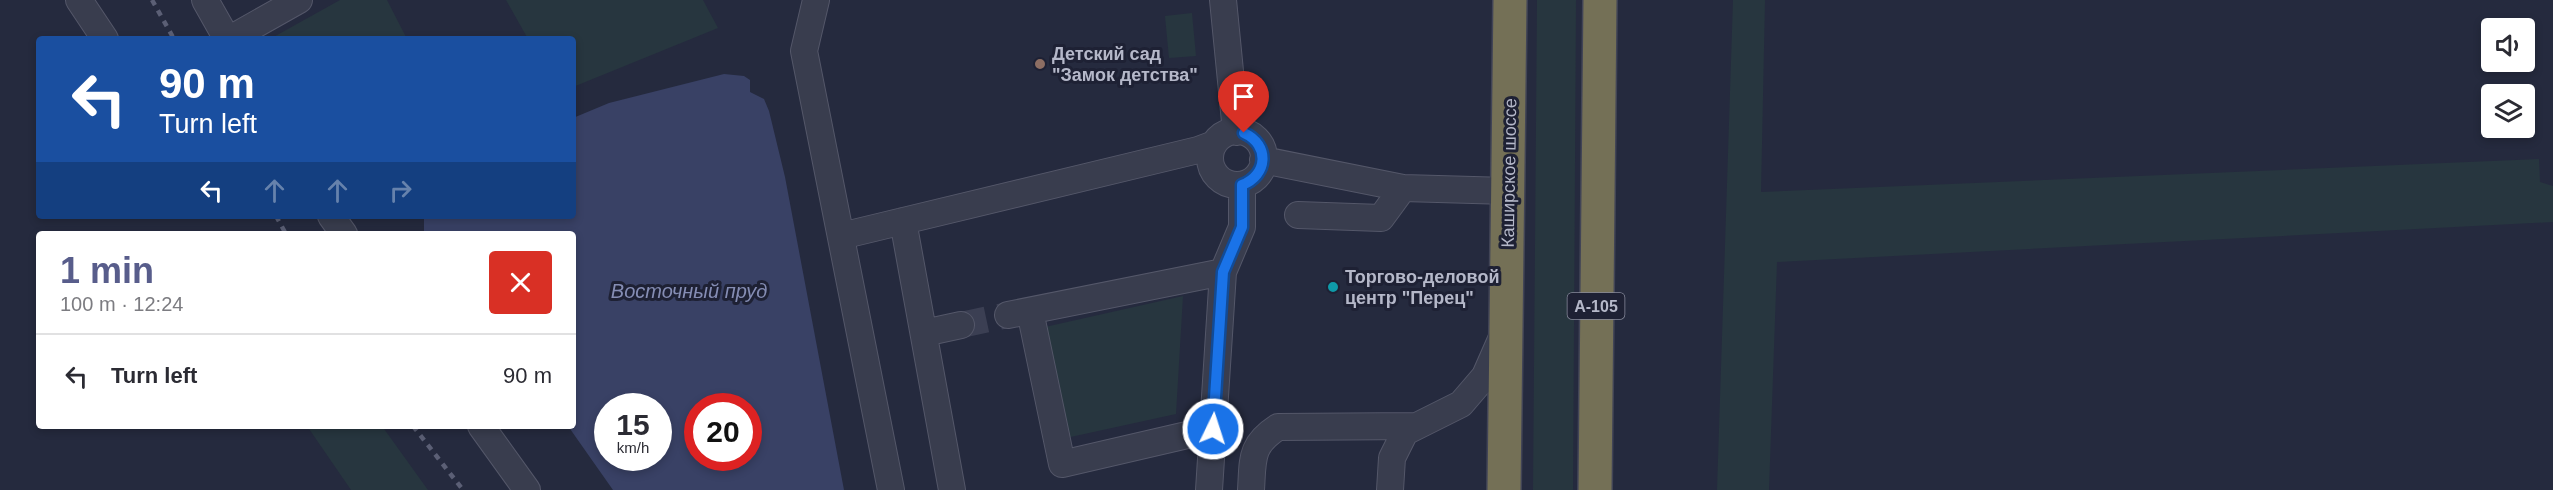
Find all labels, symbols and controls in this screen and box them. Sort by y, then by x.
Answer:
map controls [2481,18,2535,138]
button: sound [2481,18,2535,72]
place label: Детский сад "Замок детства" [1052,44,1198,85]
marker: Детский сад "Замок детства" [1033,57,1047,71]
icon: left [60,60,138,138]
text: 90 m [159,60,255,107]
pin [1218,71,1269,133]
icon: arrive [1227,80,1260,113]
button: layers [2481,84,2535,138]
street label: Каширское шоссе [1498,98,1520,248]
text: Turn left [159,109,257,139]
icon: left [195,174,228,207]
icon: ahead [258,174,291,207]
icon: ahead [321,174,354,207]
icon: right [384,174,417,207]
text: 1 min [60,250,154,291]
button: close [489,251,552,314]
place label: Торгово-деловой центр "Перец" [1345,267,1499,308]
water label: Восточный пруд [611,280,767,302]
marker: Торгово-деловой центр "Перец" [1326,280,1340,294]
text: 100 m · 12:24 [60,293,183,315]
road number: А-105 [1568,293,1624,319]
icon: left [60,360,93,393]
text: Turn left [111,363,197,388]
text: 90 m [503,363,552,388]
speed limit sign: 20 [684,393,762,471]
position arrow [1181,397,1245,461]
text: 15 [616,408,650,441]
text: km/h [617,439,649,456]

